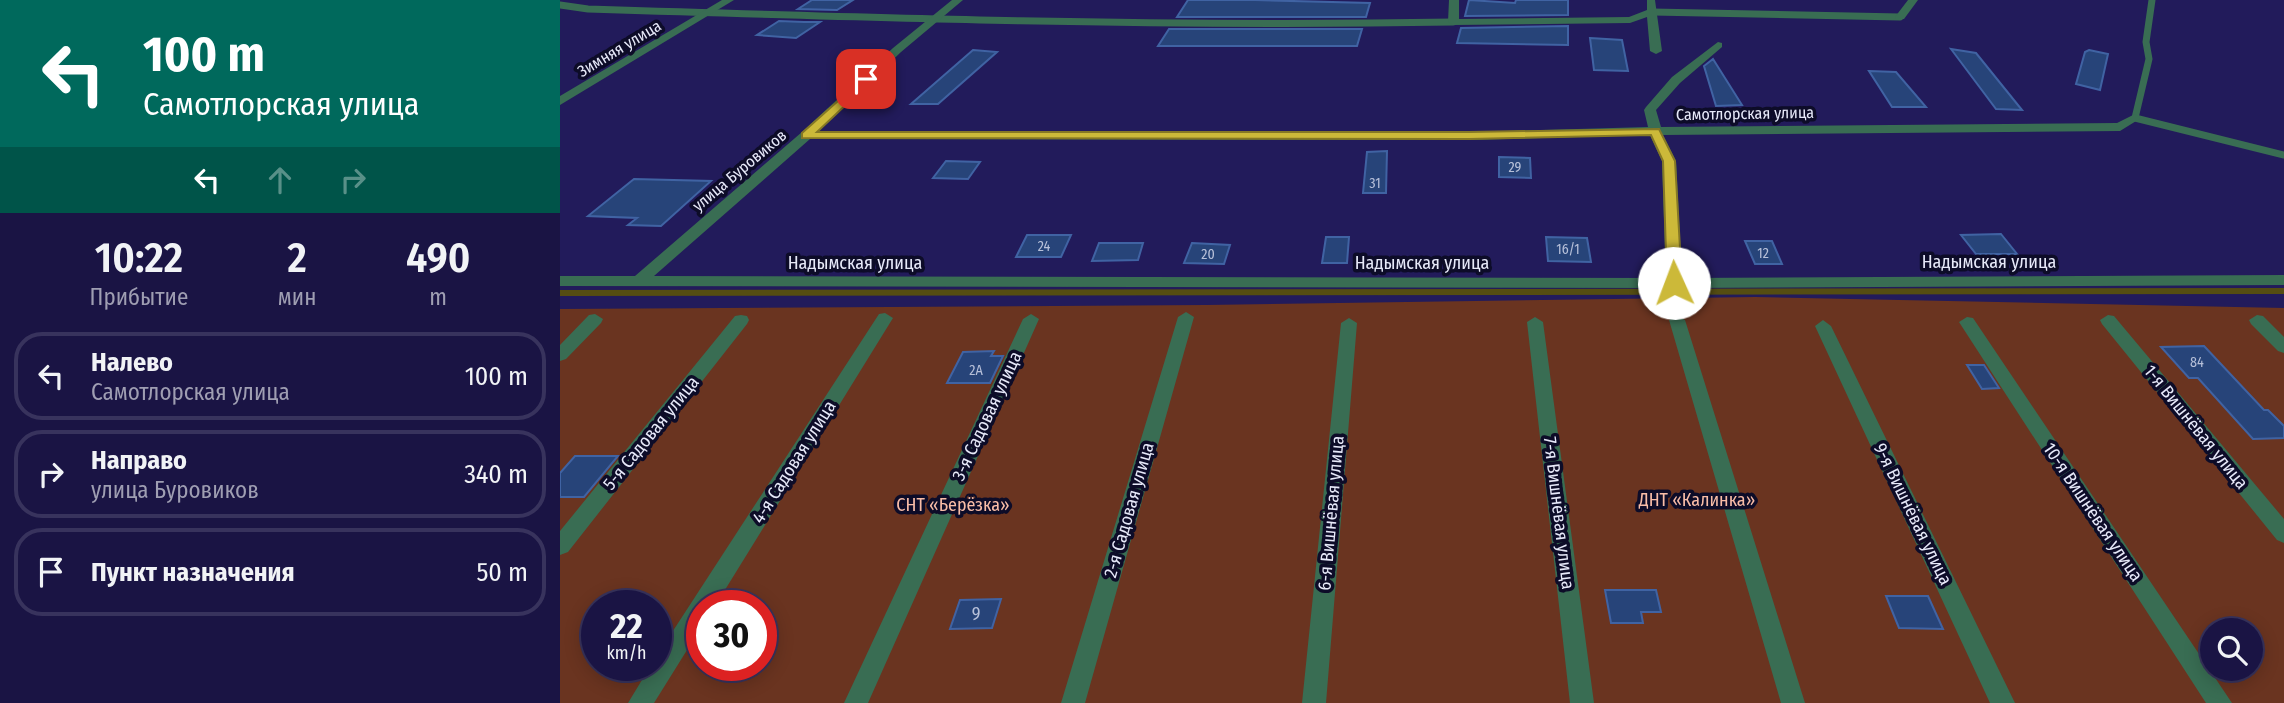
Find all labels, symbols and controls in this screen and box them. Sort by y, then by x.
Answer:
street label: Зимняя улица [574,16,665,81]
text: 100 m [143,25,265,84]
icon: left [28,28,119,119]
pin [836,49,896,109]
icon: arrive [847,60,885,98]
text: Самотлорская улица [143,85,419,123]
street label: Самотлорская улица [1676,103,1814,124]
street label: улица Буровиков [689,126,790,215]
house number: 29 [1509,159,1522,176]
icon: left [188,161,226,199]
icon: ahead [261,161,299,199]
icon: right [334,161,372,199]
house number: 31 [1369,175,1381,192]
text: 10:22 [95,233,183,283]
text: 2 [287,233,307,283]
text: 490 [406,233,470,283]
house number: 24 [1038,238,1051,255]
house number: 16/1 [1556,241,1580,258]
house number: 12 [1757,245,1769,262]
house number: 20 [1201,246,1215,263]
position arrow [1637,246,1711,320]
street label: Надымская улица [1922,251,2057,273]
street label: Надымская улица [788,252,923,274]
street label: Надымская улица [1355,252,1490,274]
text: Прибытие [90,283,188,311]
text: мин [278,283,316,311]
text: m [429,283,447,311]
text: Налево [91,347,173,378]
street label: 3-я Садовая улица [947,348,1027,484]
house number: 84 [2190,354,2204,371]
icon: left [32,357,70,395]
street label: 1-я Вишнёвая улица [2139,360,2253,494]
text: 100 m [465,361,528,392]
house number: 2А [969,362,983,379]
street label: 5-я Садовая улица [598,372,704,494]
text: Самотлорская улица [91,378,290,406]
street label: 4-я Садовая улица [747,396,841,527]
street label: 6-я Вишнёвая улица [1313,435,1349,591]
street label: 7-я Вишнёвая улица [1539,435,1579,591]
street label: 10-я Вишнёвая улица [2038,438,2148,586]
street label: 9-я Вишнёвая улица [1869,439,1957,589]
street label: 2-я Садовая улица [1099,440,1159,580]
text: Направо [91,445,187,476]
icon: right [32,455,70,493]
text: 340 m [464,459,528,490]
text: улица Буровиков [91,476,259,504]
park label: ДНТ «Калинка» [1638,489,1755,511]
park label: СНТ «Берёзка» [896,494,1010,516]
icon: arrive [32,553,70,591]
text: Пункт назначения [91,557,295,588]
text: 50 m [476,557,528,588]
speed limit sign: 30 [686,590,777,681]
house number: 9 [972,603,980,625]
text: 22 [610,605,643,647]
map controls [2200,618,2263,681]
button: search [2200,618,2263,681]
text: km/h [606,642,647,664]

